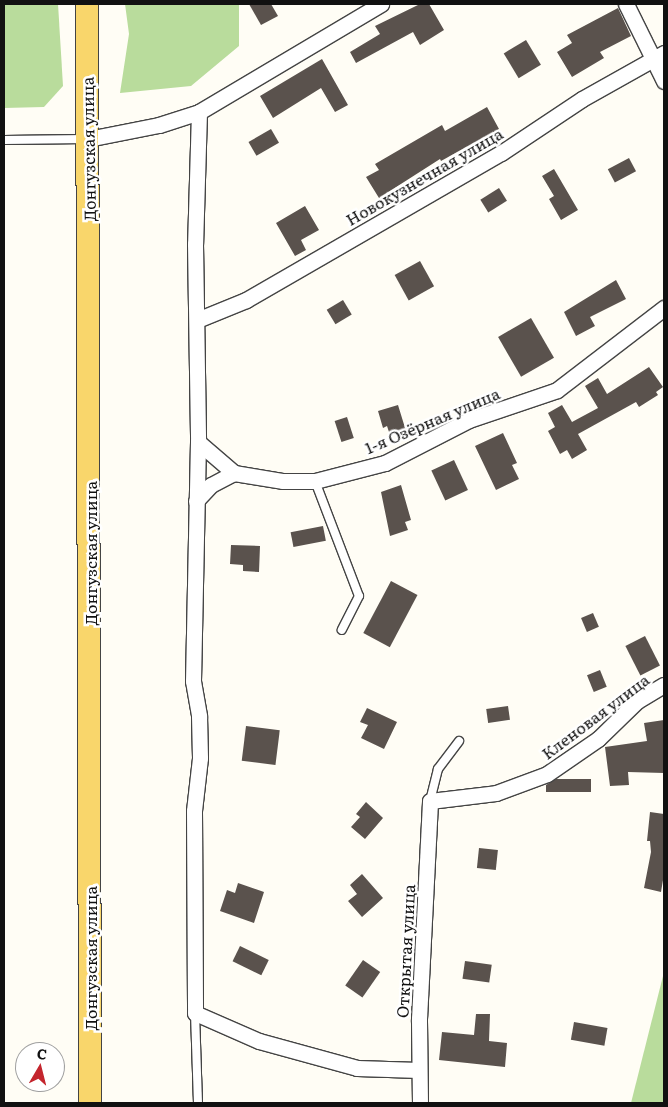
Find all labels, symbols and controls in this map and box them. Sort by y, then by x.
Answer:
street label: Донгузская улица [77,77,99,221]
street label: Новокузнечная улица [342,123,506,229]
street label: 1-я Озёрная улица [362,383,502,457]
street label: Донгузская улица [80,481,100,625]
street label: Кленовая улица [537,669,653,763]
street label: Открытая улица [392,884,418,1018]
street label: Донгузская улица [80,886,100,1030]
north arrow [15,1042,65,1092]
text: С [36,1043,48,1064]

